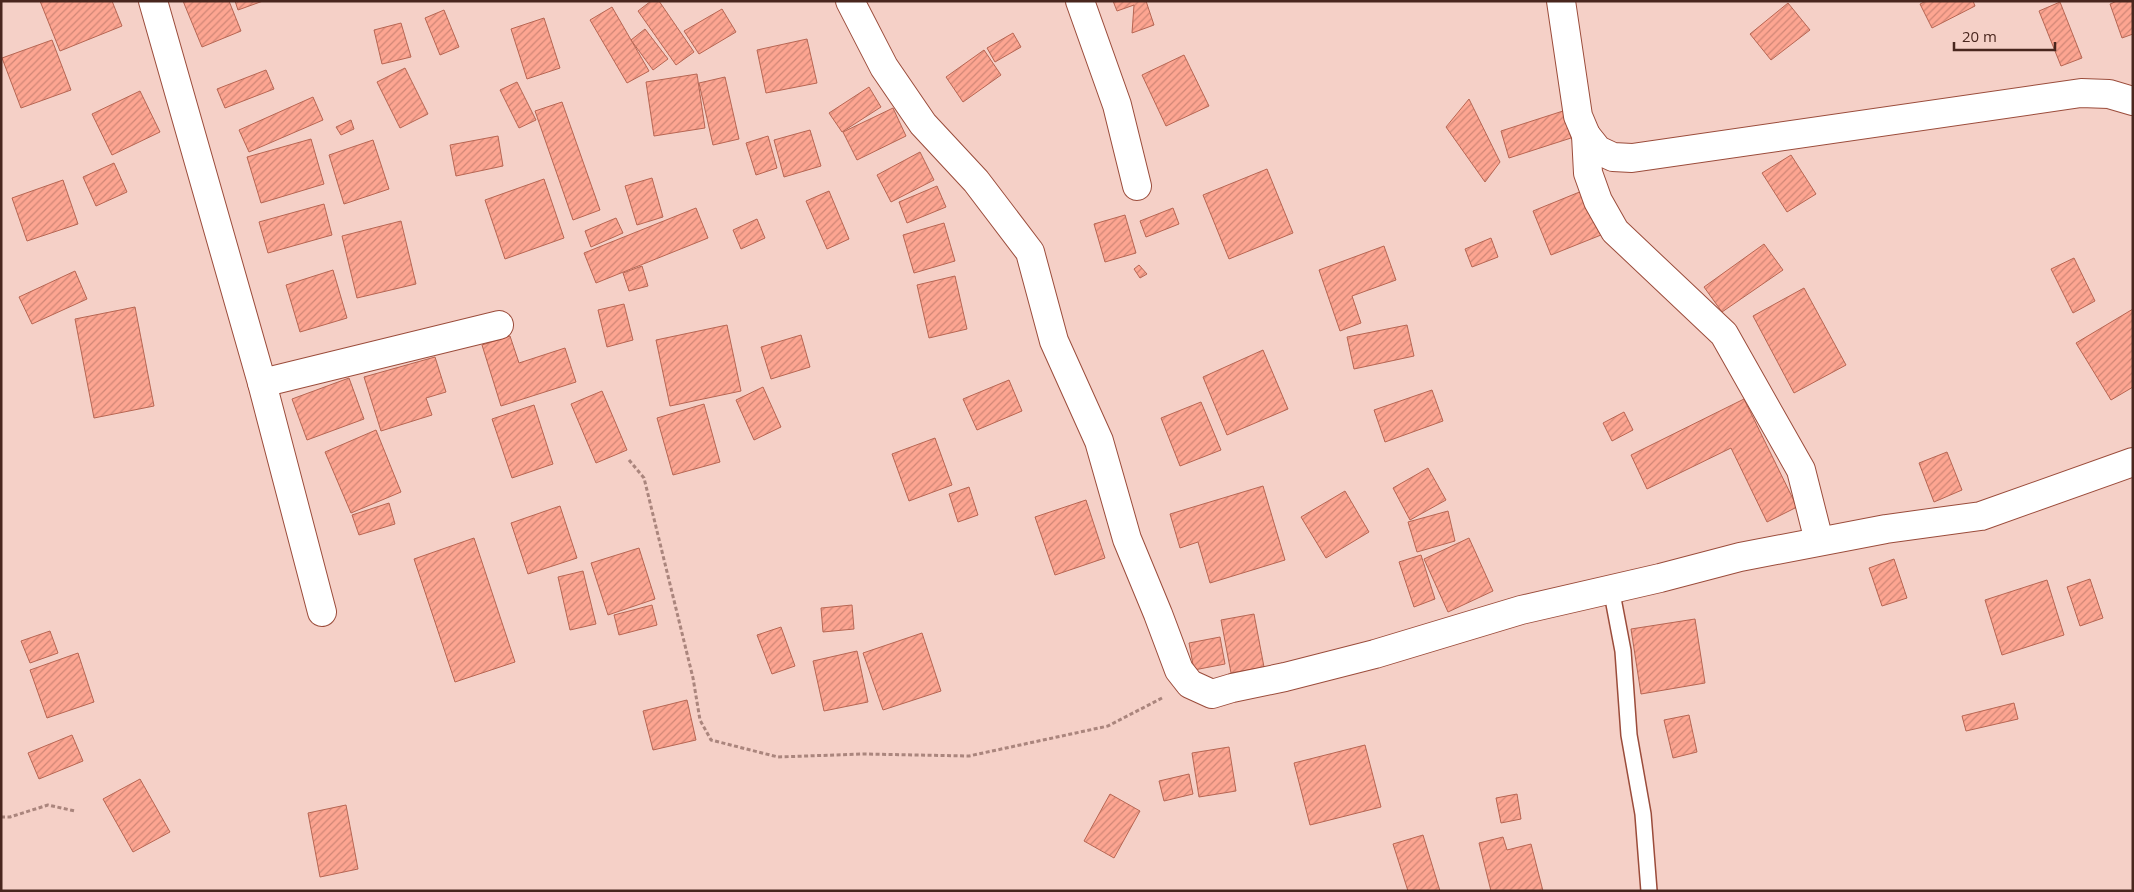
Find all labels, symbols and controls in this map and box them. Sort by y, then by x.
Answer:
scale bar [1954,20,2055,52]
text: 20 m [1962,26,1997,46]

